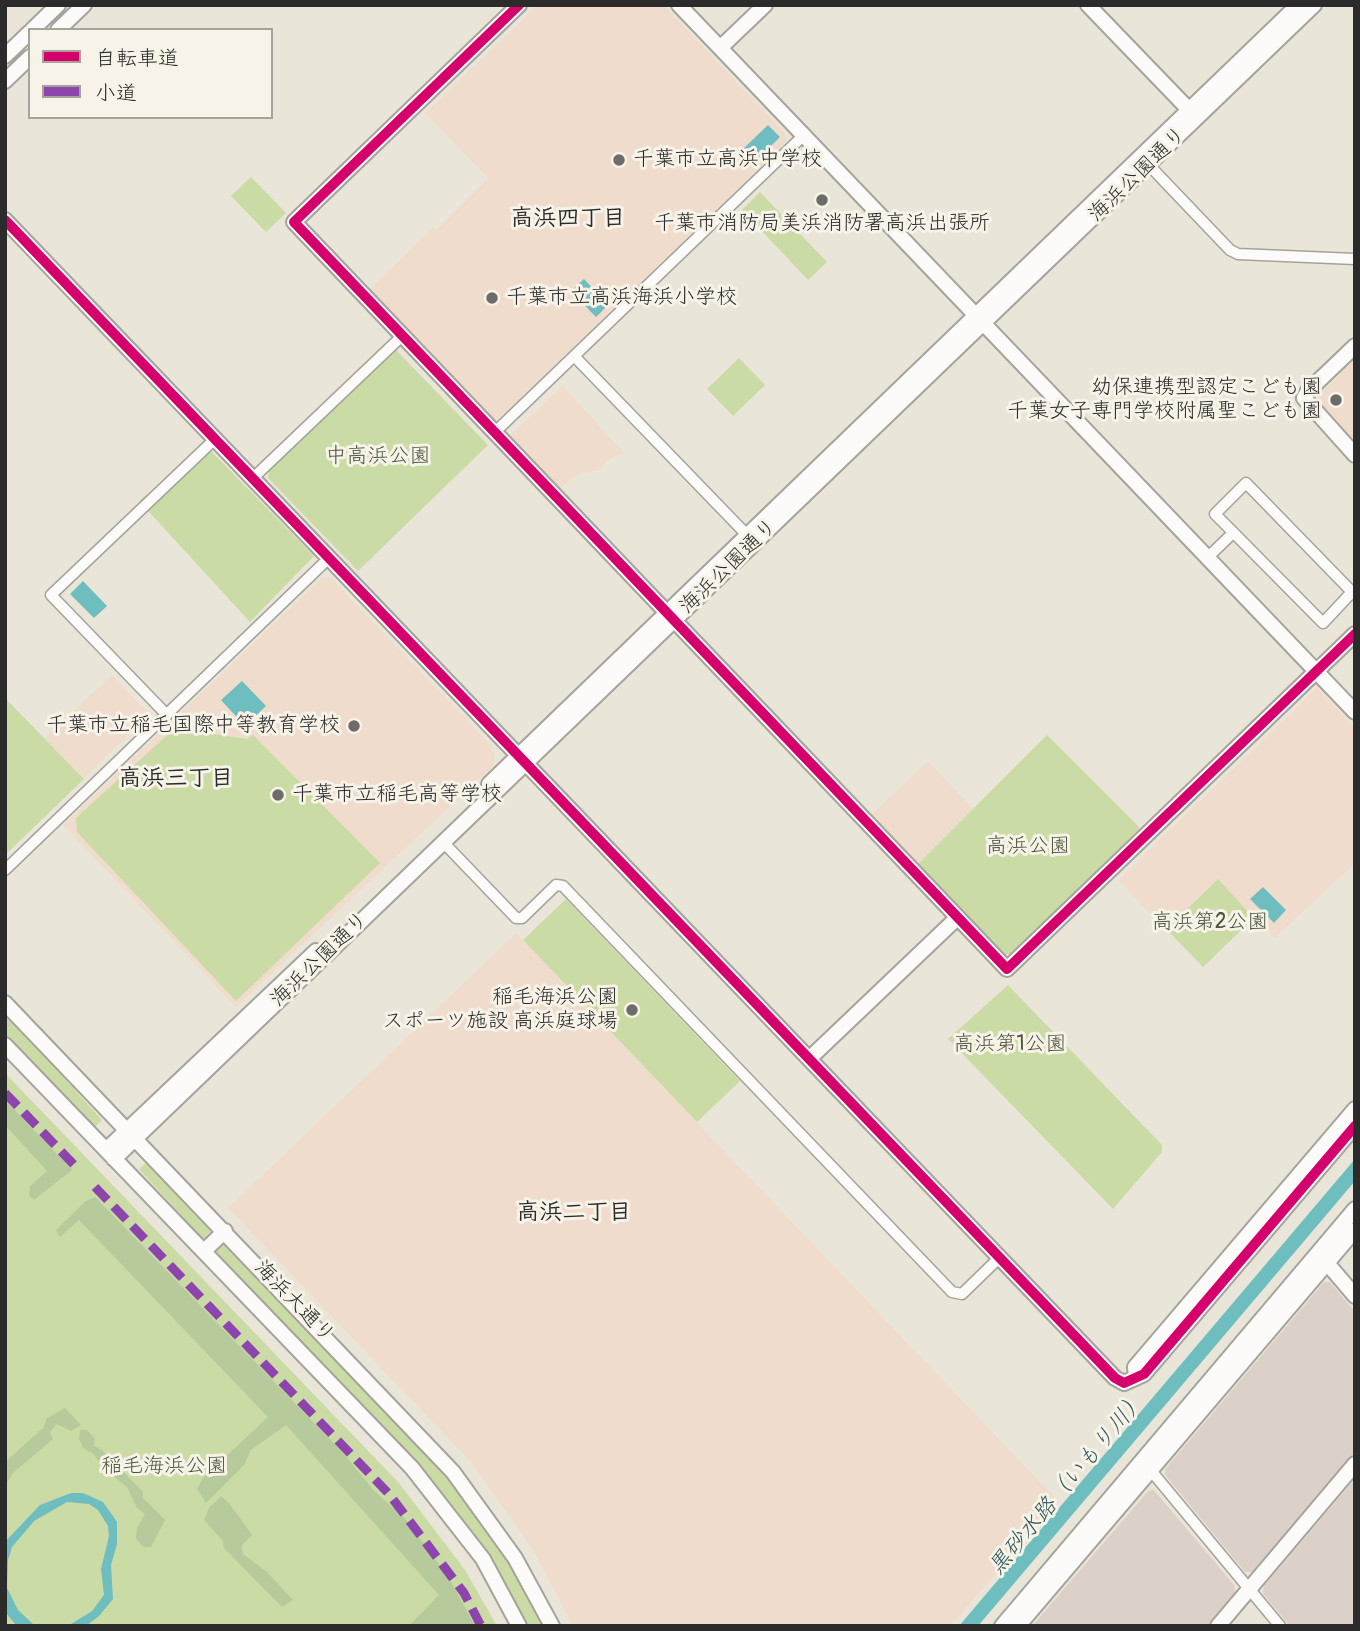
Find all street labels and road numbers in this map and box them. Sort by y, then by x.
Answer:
street label: 海浜公園通り [1084,122,1192,228]
street label: 海浜公園通り [675,514,783,620]
street label: 海浜公園通り [266,907,374,1013]
street label: 海浜大通り [248,1255,340,1349]

